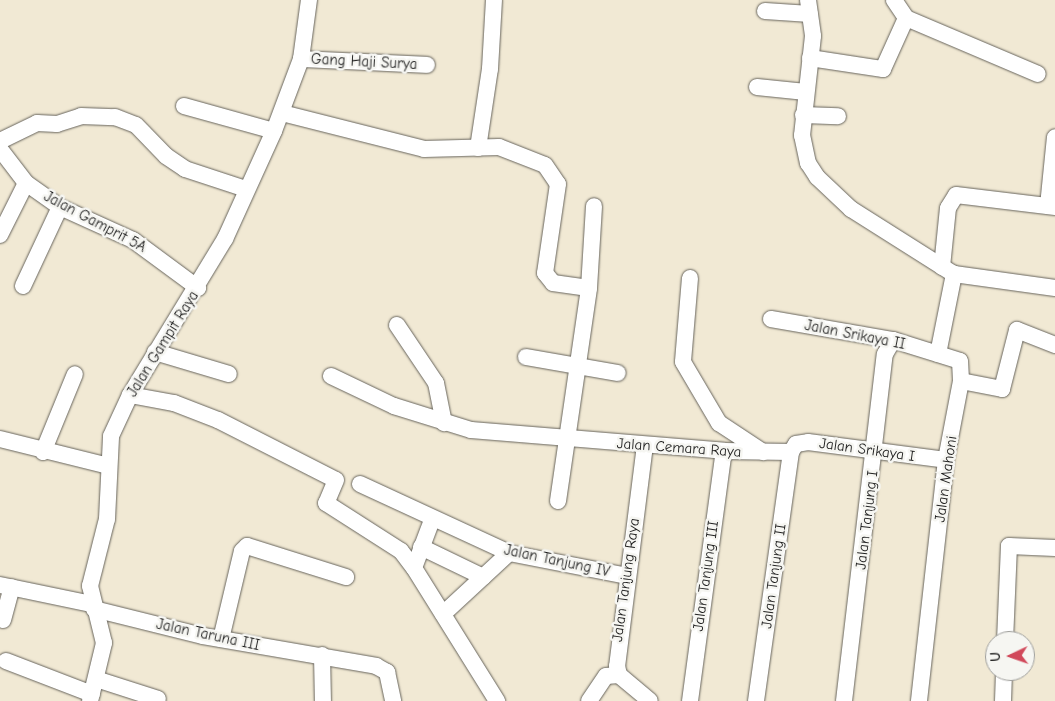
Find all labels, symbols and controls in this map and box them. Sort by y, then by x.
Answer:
street label: Gang Haji Surya [310,50,418,74]
street label: Jalan Gamprit 5A [41,187,149,257]
street label: Jalan Gampit Raya [123,288,203,400]
street label: Jalan Srikaya II [803,316,907,354]
street label: Jalan Srikaya I [818,434,916,466]
street label: Jalan Cemara Raya [616,435,742,461]
street label: Jalan Mahoni [931,435,961,523]
street label: Jalan Tanjung I [852,469,882,571]
street label: Jalan Tanjung Raya [608,517,644,643]
street label: Jalan Tanjung III [689,520,723,632]
street label: Jalan Tanjung II [758,522,790,630]
street label: Jalan Tanjung IV [502,541,612,581]
street label: Jalan Taruna III [155,615,261,655]
north arrow [985,631,1035,681]
text: U [987,652,1004,662]

